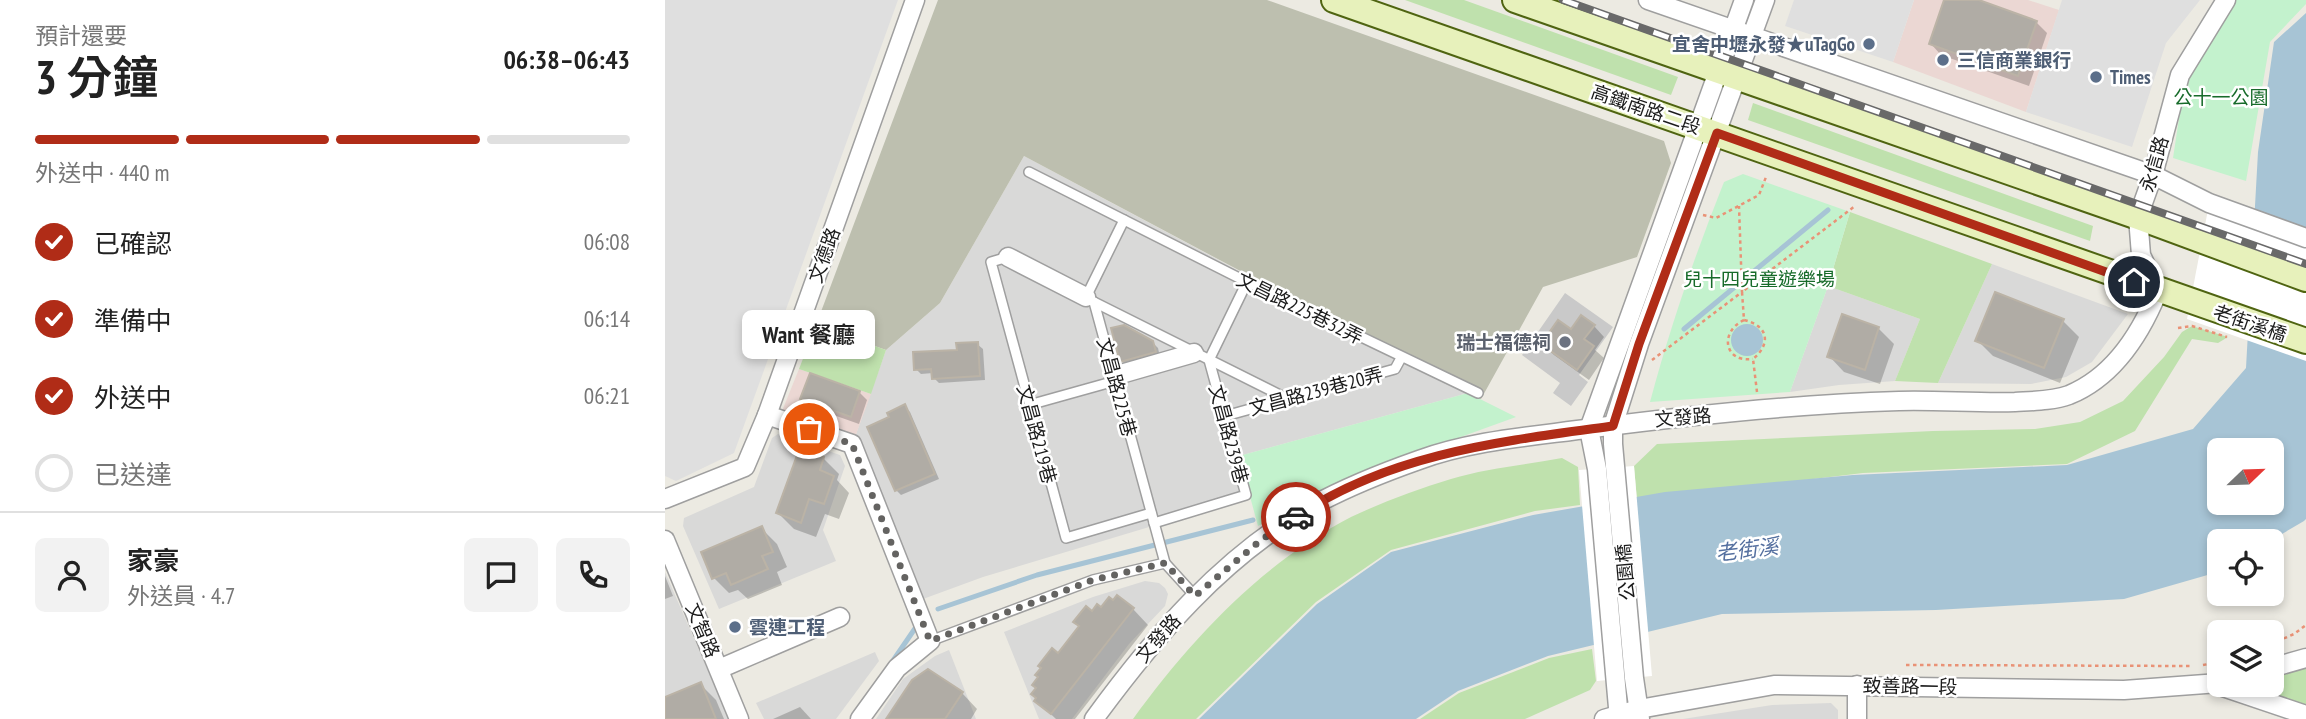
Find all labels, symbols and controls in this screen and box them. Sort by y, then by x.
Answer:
text: 預計還要 [35,21,127,50]
place label: 宜舍中壢永發★uTagGo [1672,32,1855,56]
marker: 宜舍中壢永發★uTagGo [1861,36,1877,52]
text: 06:38–06:43 [503,43,630,76]
text: 3 分鐘 [35,47,158,107]
place label: 三信商業銀行 [1957,48,2071,72]
marker: 三信商業銀行 [1935,52,1951,68]
place label: Times [2110,65,2151,89]
marker: Times [2088,69,2104,85]
street label: 高鐵南路二段 [1588,79,1704,139]
park label: 公十一公園 [2173,85,2269,109]
street label: 永信路 [2135,133,2173,195]
text: 外送中 · 440 m [35,158,170,187]
icon: check [35,223,73,261]
street label: 文德路 [803,224,845,286]
text: 已確認 [94,227,172,260]
text: 06:08 [584,227,630,256]
pin [2104,252,2164,312]
icon: home [2115,263,2153,301]
street label: 文昌路225巷32弄 [1233,267,1367,349]
park label: 兒十四兒童遊樂場 [1683,267,1835,291]
street label: 老街溪橋 [2210,299,2290,347]
icon: check [35,300,73,338]
text: 準備中 [94,304,172,337]
text: 06:14 [584,304,630,333]
callout: Want 餐廳 [743,310,875,359]
text: Want 餐廳 [762,320,855,349]
place label: 瑞士福德祠 [1456,330,1551,354]
marker: 瑞士福德祠 [1557,334,1573,350]
street label: 文昌路225巷 [1092,335,1142,439]
street label: 文昌路239巷20弄 [1246,362,1386,420]
icon: check [35,377,73,415]
text: 外送中 [94,381,172,414]
text: 06:21 [584,381,630,410]
street label: 文昌路219巷 [1012,382,1062,486]
street label: 文昌路239巷 [1204,382,1254,486]
pin [779,399,839,459]
street label: 文發路 [1654,403,1712,431]
icon: bag [790,410,828,448]
north arrow [2207,438,2284,514]
map controls [2207,438,2284,697]
text: 已送達 [94,458,172,491]
courier [1261,482,1331,552]
icon: car [1277,498,1315,536]
button: locate [2207,529,2284,606]
water label: 老街溪 [1714,532,1783,567]
button: person [35,538,109,612]
button: chat [464,538,538,612]
button: phone [556,538,630,612]
street label: 公園橋 [1611,543,1639,601]
text: 家豪 [127,544,179,577]
text: 外送員 · 4.7 [127,581,235,610]
street label: 文智路 [681,599,725,661]
street label: 文發路 [1130,609,1186,667]
place label: 雲連工程 [749,615,825,639]
marker: 雲連工程 [727,619,743,635]
button: layers [2207,620,2284,697]
street label: 致善路一段 [1862,673,1958,699]

